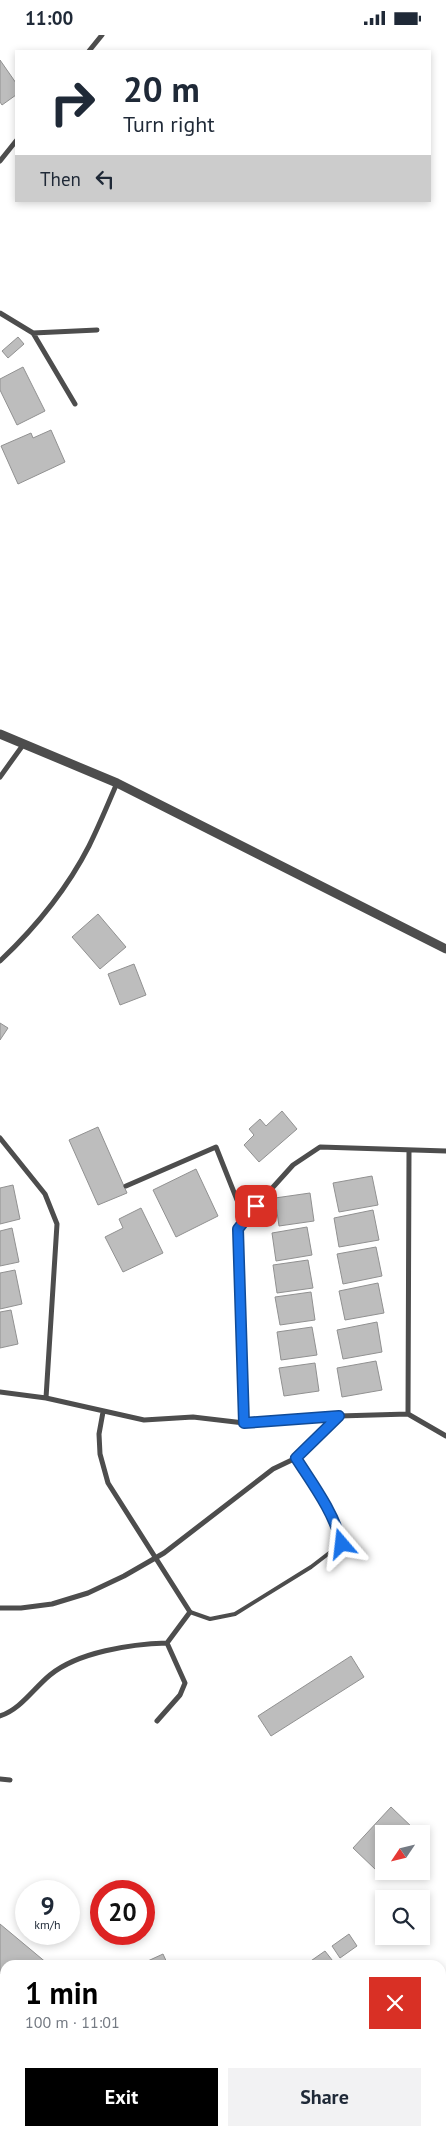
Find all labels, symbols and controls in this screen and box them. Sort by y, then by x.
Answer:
text: 11:00 [25,6,73,30]
text: 20 m [123,66,200,112]
icon: right [40,70,105,135]
text: Turn right [123,110,215,138]
icon: left [91,165,119,193]
text: Then [40,167,81,191]
pin [235,1185,277,1227]
icon: arrive [242,1192,270,1220]
position arrow [315,1517,367,1569]
north arrow [375,1825,430,1880]
map controls [375,1825,430,1945]
speed limit sign: 20 [90,1880,155,1945]
text: 9 [40,1890,55,1922]
button: search [375,1890,430,1945]
text: km/h [34,1917,61,1932]
text: 1 min [25,1973,98,2012]
button: close [369,1977,421,2029]
text: 100 m · 11:01 [25,2012,120,2032]
button: Exit [25,2068,218,2126]
button: Share [228,2068,421,2126]

